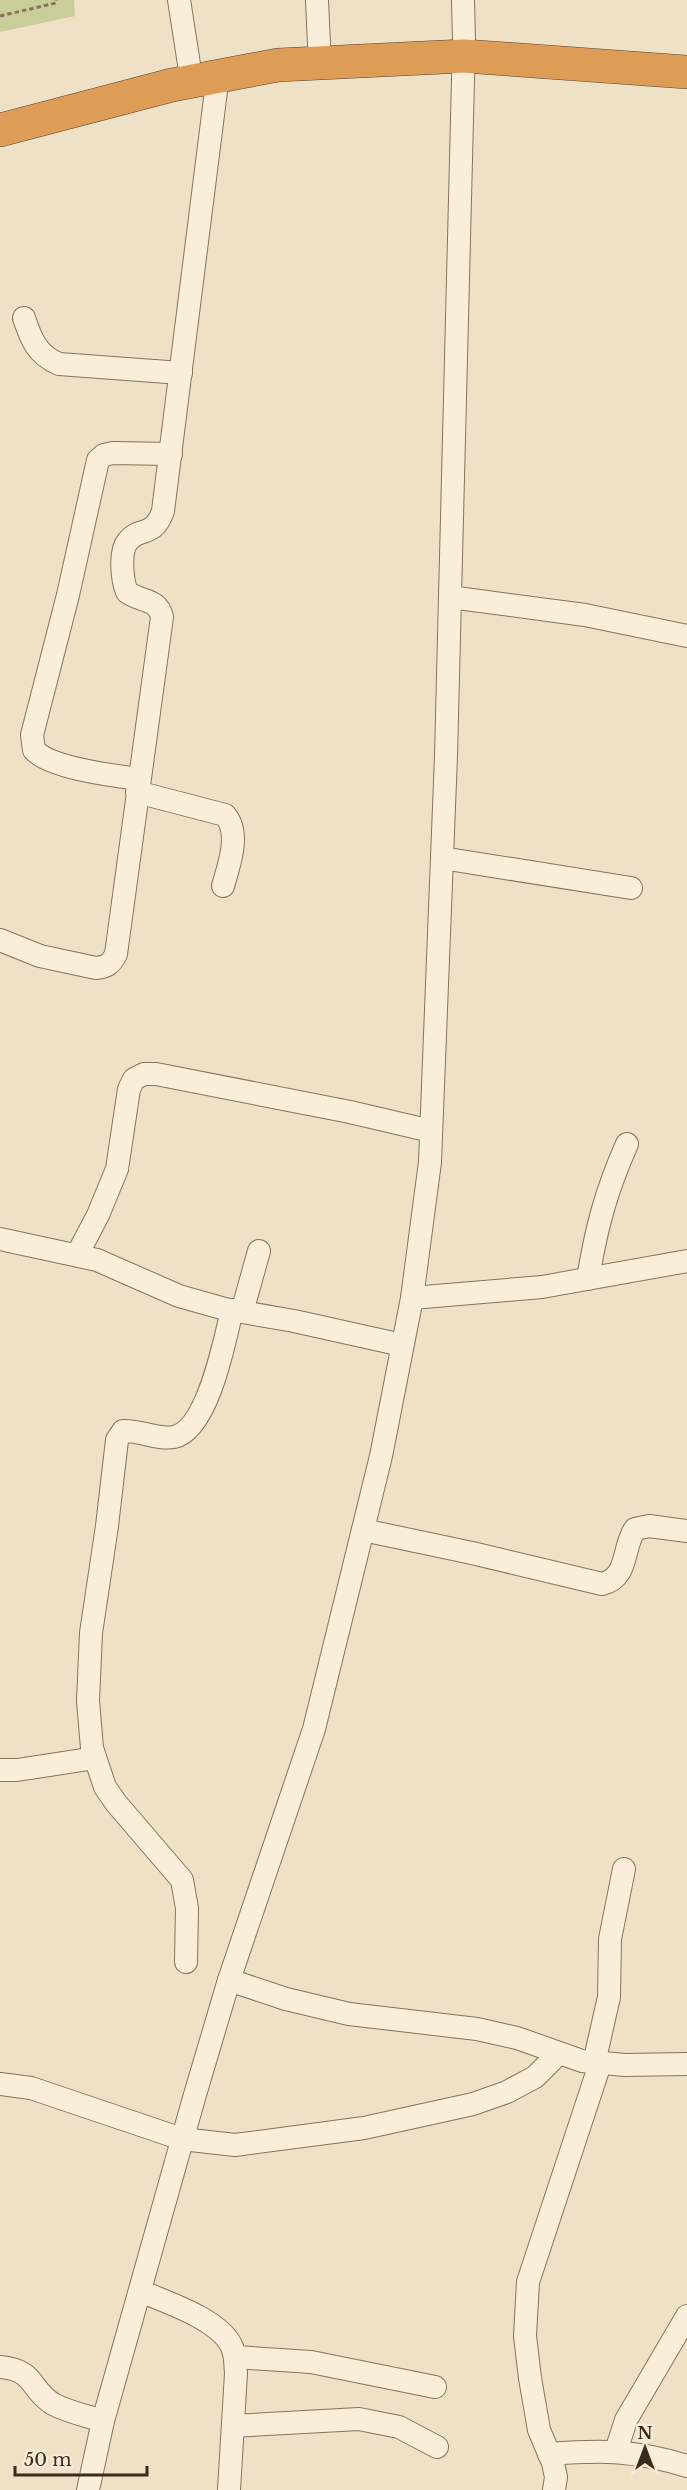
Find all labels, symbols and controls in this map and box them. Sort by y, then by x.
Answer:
north arrow [615,2418,675,2478]
text: N [637,2423,653,2443]
scale bar [15,2439,147,2477]
text: 50 m [24,2449,72,2471]

